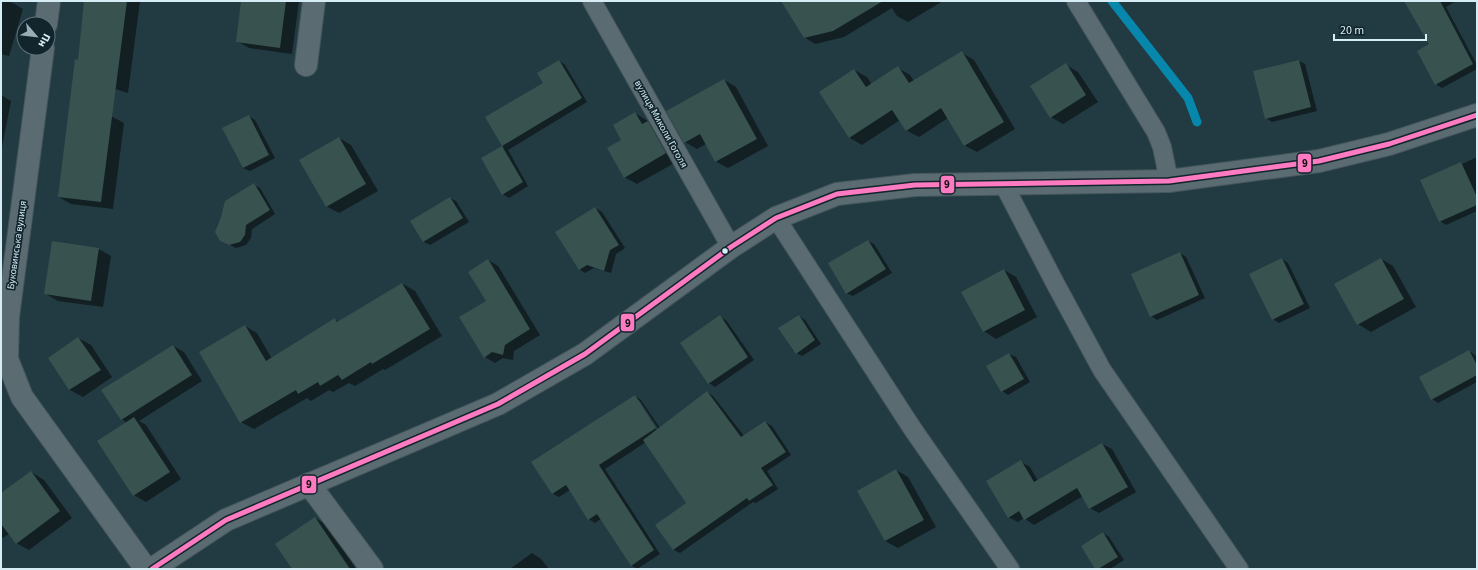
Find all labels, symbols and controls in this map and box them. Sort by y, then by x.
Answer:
north arrow [16,16,56,56]
scale bar [1334,16,1426,42]
text: 20 m [1340,22,1364,39]
text: Пн [35,31,54,50]
street label: вулиця Миколи Гоголя [631,78,691,170]
line badge: 9 [1297,153,1312,173]
text: 9 [1302,156,1308,171]
line badge: 9 [940,175,955,194]
text: 9 [944,177,950,192]
street label: Буковинська вулиця [4,200,30,290]
unlabelled marker [720,246,730,256]
line badge: 9 [620,313,635,332]
text: 9 [625,316,631,331]
line badge: 9 [301,475,317,494]
text: 9 [306,477,312,492]

